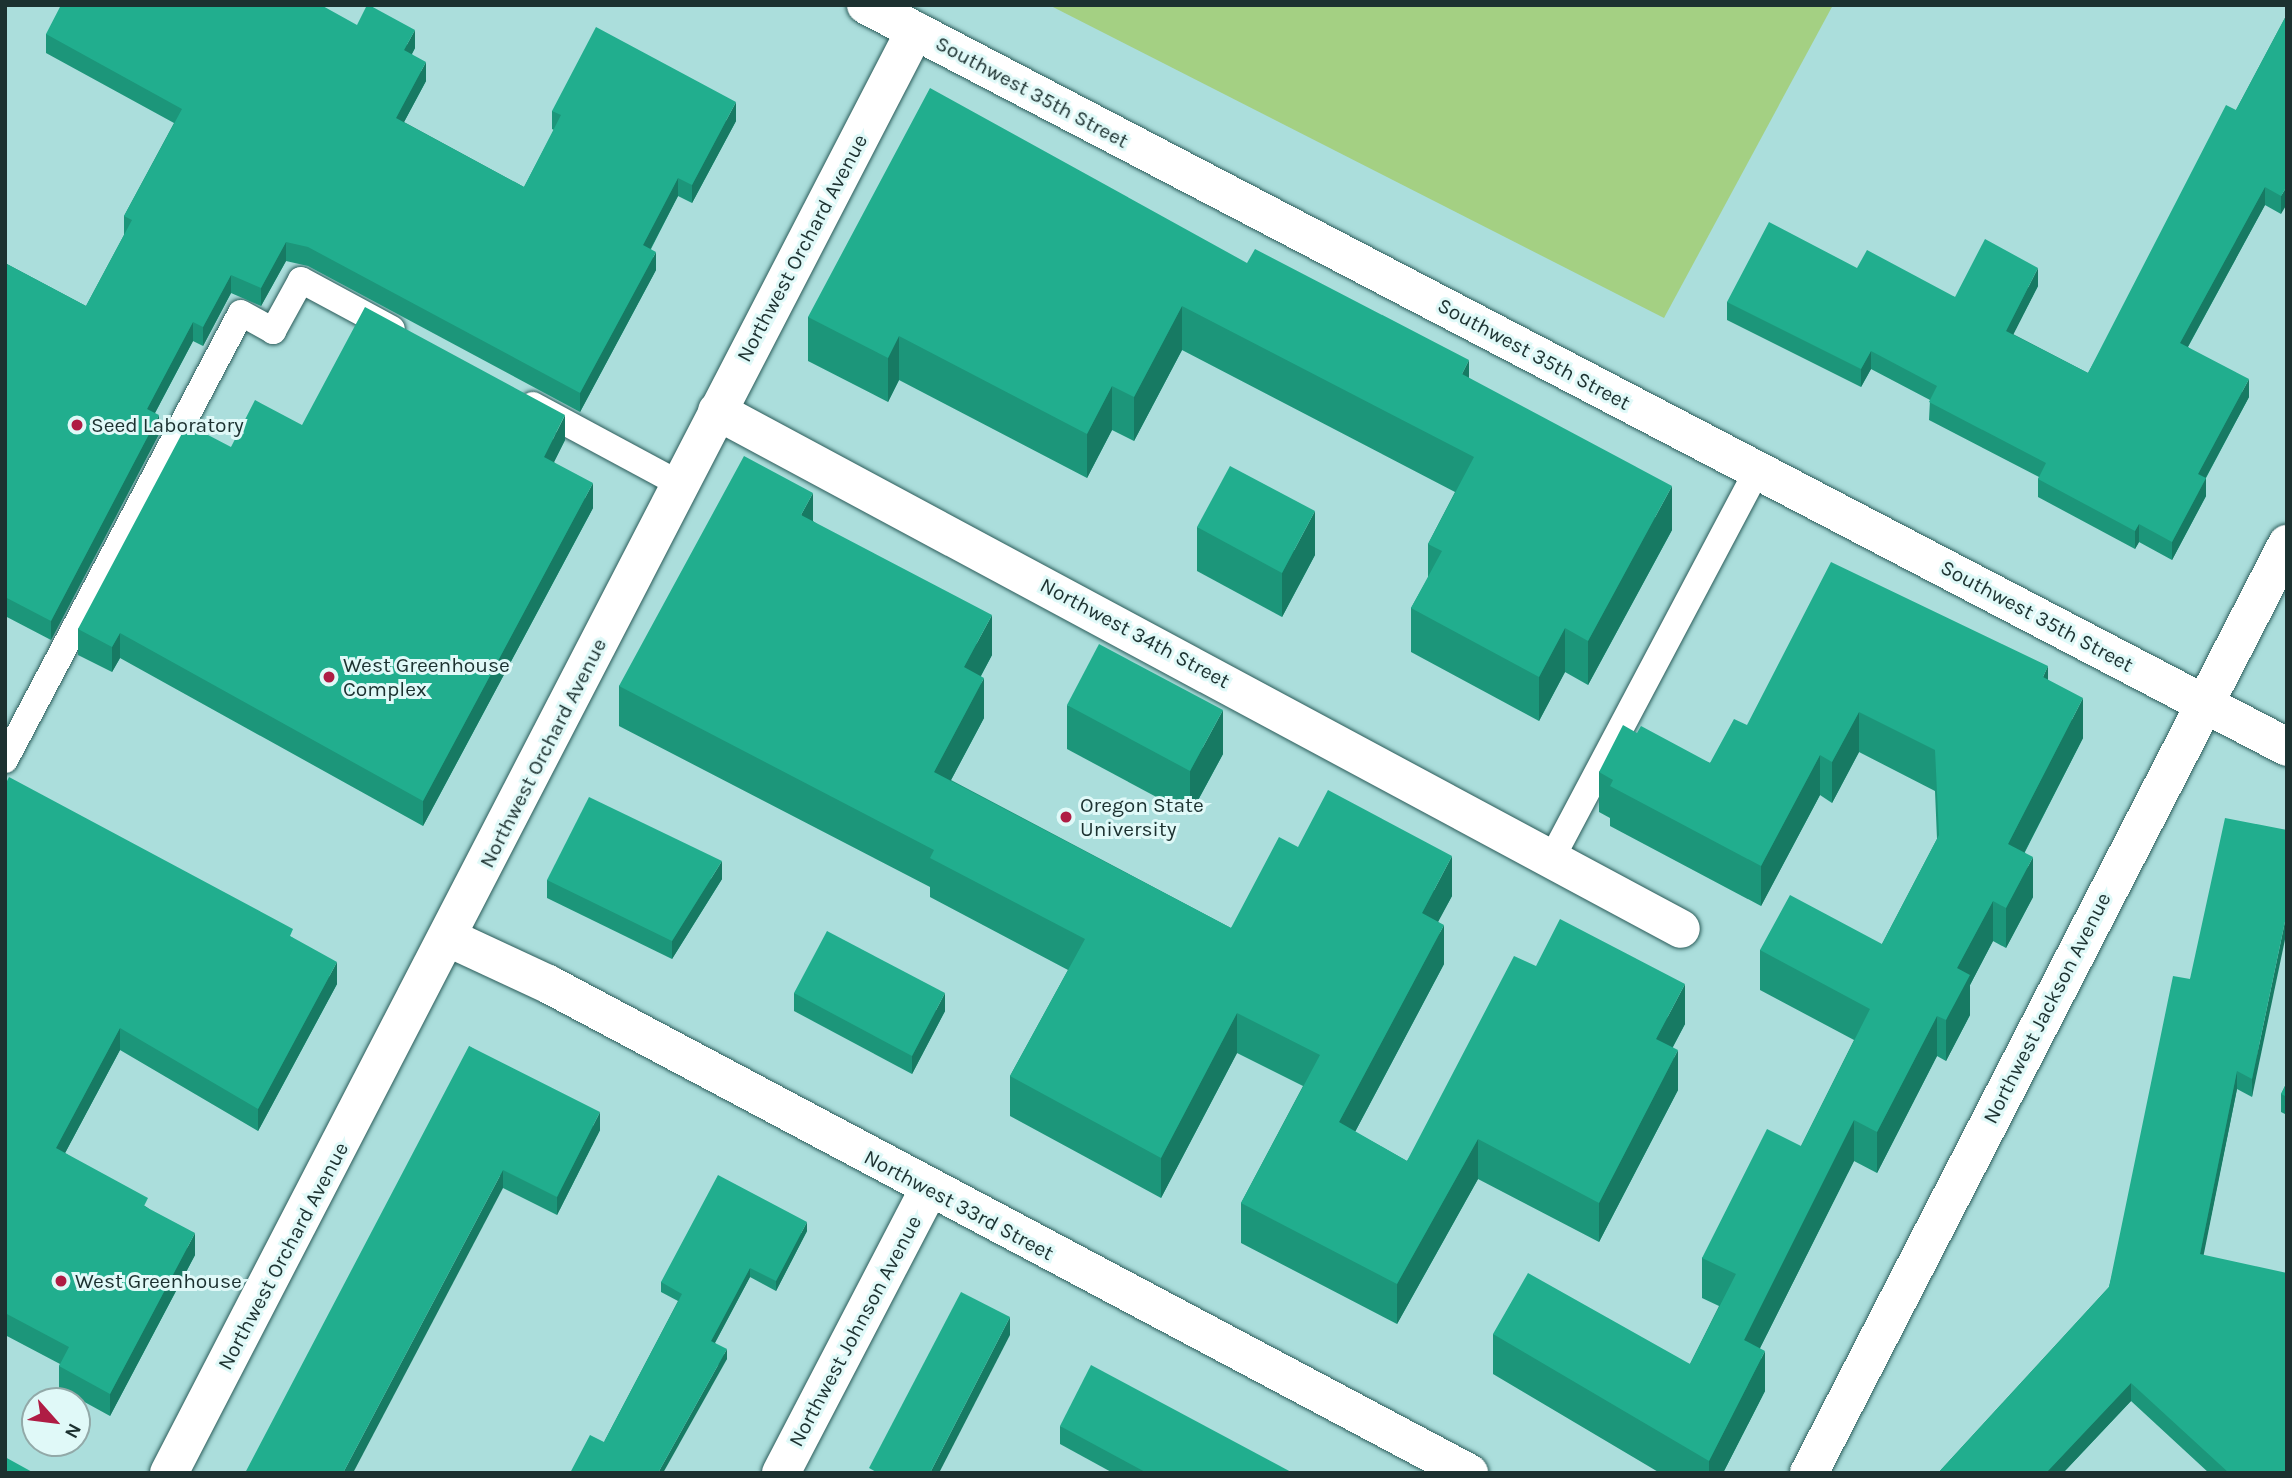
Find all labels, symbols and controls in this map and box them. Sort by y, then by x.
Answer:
street label: Southwest 35th Street [931,30,1133,154]
street label: Northwest Orchard Avenue [731,130,873,366]
street label: Southwest 35th Street [1433,292,1635,416]
place label: Seed Laboratory [91,412,244,438]
marker: Seed Laboratory [69,417,85,433]
street label: Southwest 35th Street [1936,554,2138,678]
street label: Northwest 34th Street [1036,572,1234,694]
street label: Northwest Orchard Avenue [474,634,612,872]
place label: West Greenhouse Complex [343,652,510,702]
marker: West Greenhouse Complex [321,669,337,685]
place label: Oregon State University [1080,792,1204,842]
marker: Oregon State University [1058,809,1074,825]
street label: Northwest Jackson Avenue [1978,888,2116,1128]
street label: Northwest Orchard Avenue [212,1138,354,1374]
street label: Northwest 33rd Street [860,1144,1058,1266]
street label: Northwest Johnson Avenue [783,1211,927,1451]
place label: West Greenhouse [75,1268,242,1294]
marker: West Greenhouse [53,1273,69,1289]
north arrow [21,1387,91,1457]
text: N [60,1420,86,1442]

